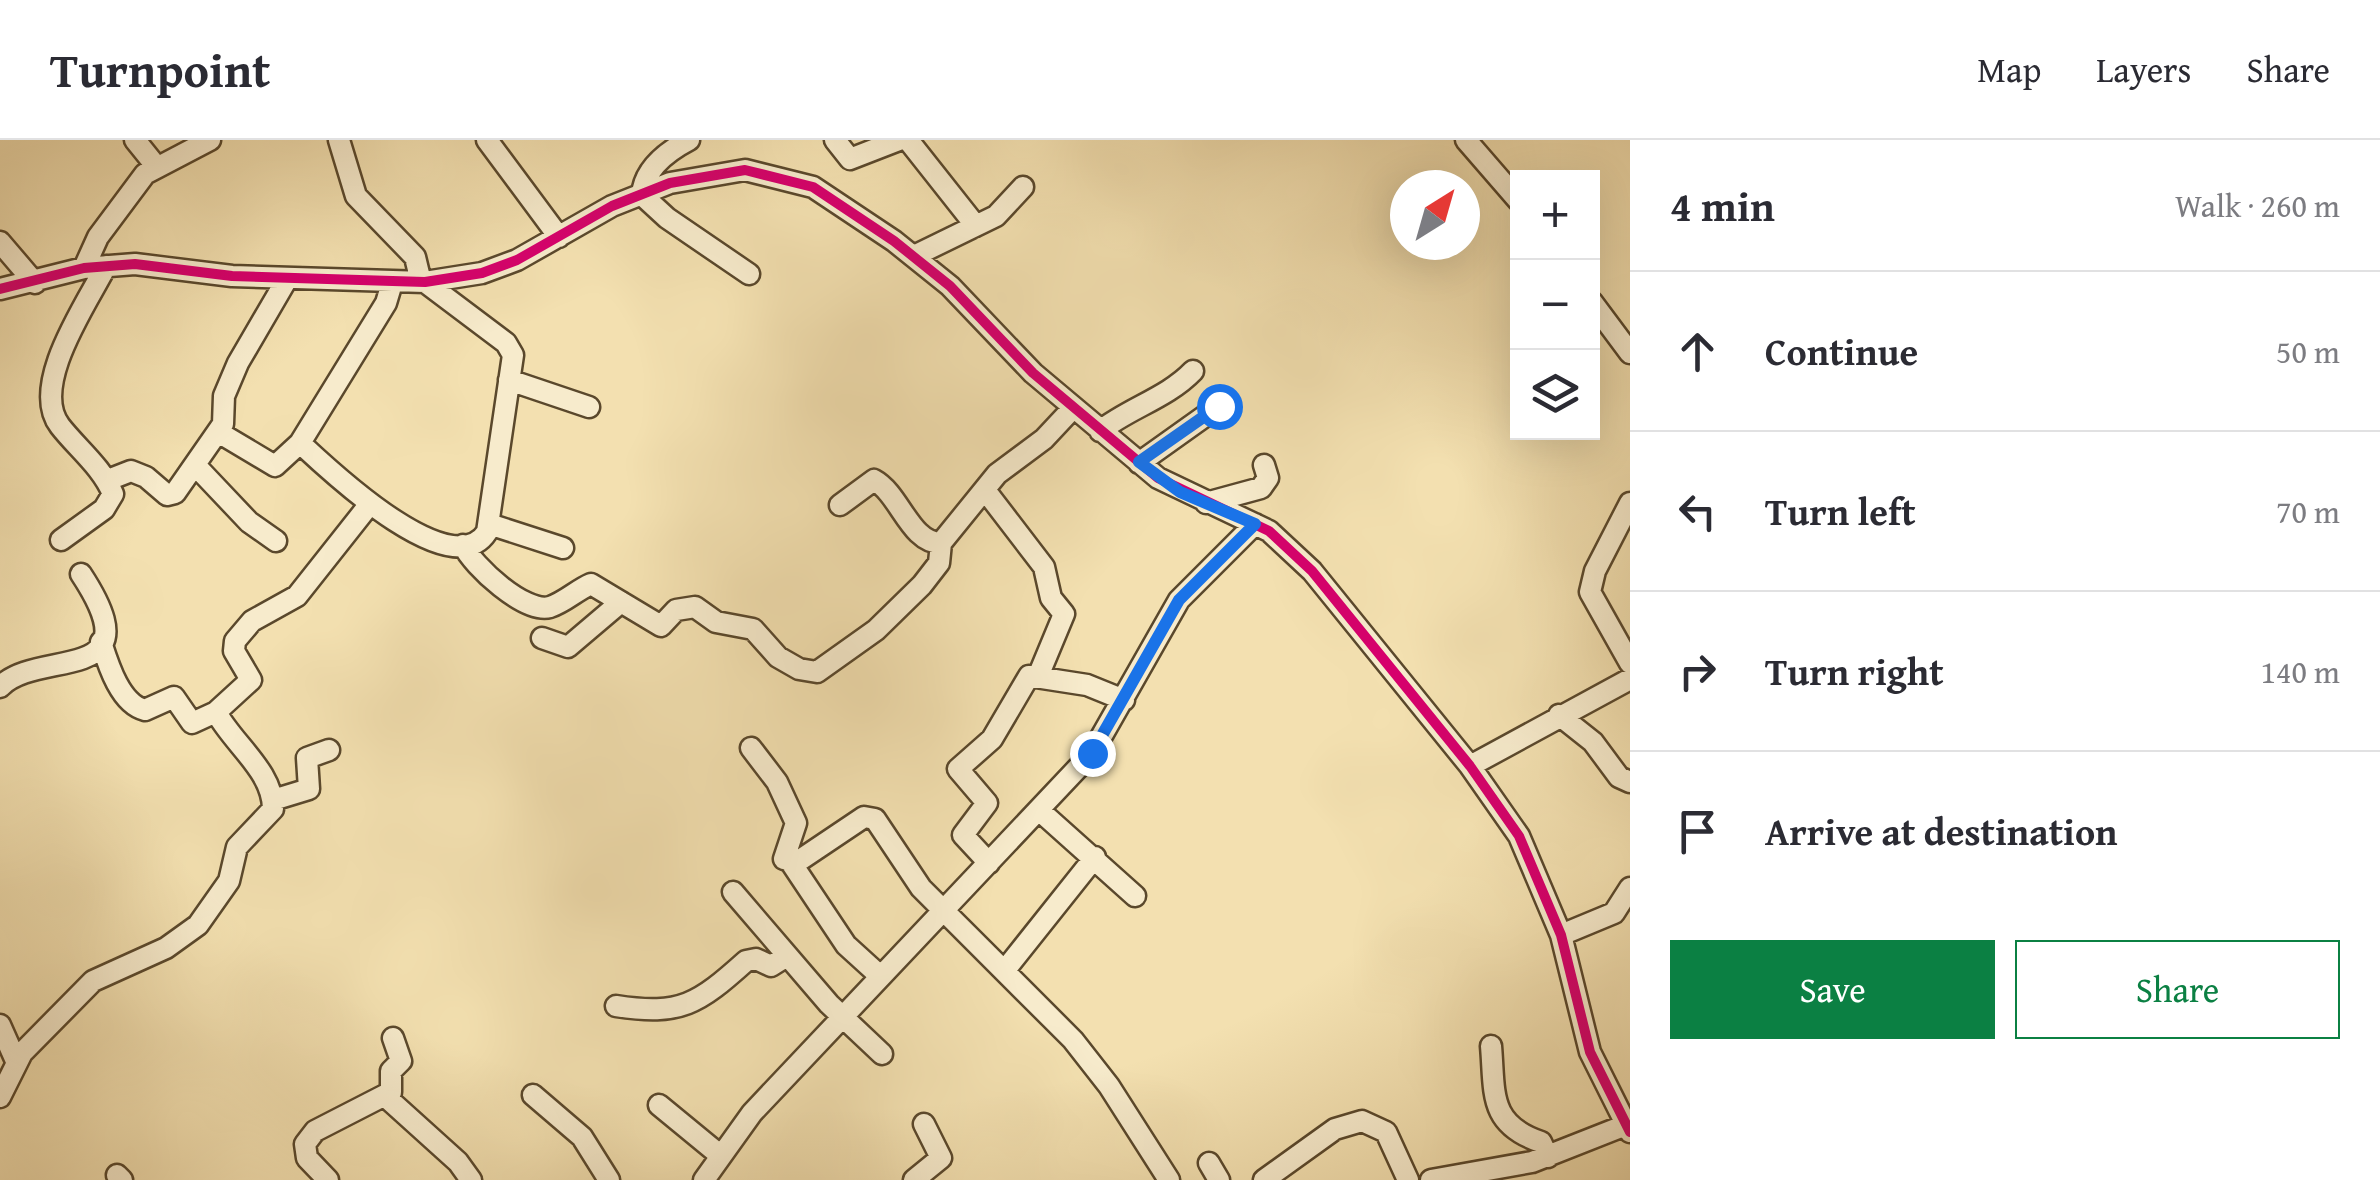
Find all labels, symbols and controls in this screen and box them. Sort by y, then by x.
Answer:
text: Turnpoint [50,34,271,105]
text: Map [1977,44,2041,95]
text: Layers [2096,44,2191,95]
text: Share [2246,44,2330,95]
north arrow [1390,170,1480,260]
map controls [1510,170,1600,440]
button: + [1510,170,1600,260]
text: 4 min [1670,175,1775,236]
text: Walk · 260 m [2175,182,2340,229]
button: − [1510,260,1600,350]
text: Continue [1765,323,1918,379]
icon: ahead [1670,324,1725,379]
text: 50 m [2276,328,2340,375]
button: layers [1510,350,1600,440]
route start [1197,384,1243,430]
text: Turn left [1765,483,1916,539]
icon: left [1670,484,1725,539]
text: 70 m [2276,488,2340,535]
text: Turn right [1765,643,1944,699]
icon: right [1670,644,1725,699]
text: 140 m [2261,648,2340,695]
route end [1070,731,1116,777]
text: Arrive at destination [1765,803,2118,859]
icon: arrive [1670,804,1725,859]
button: Save [1670,940,1995,1039]
button: Share [2015,940,2340,1039]

